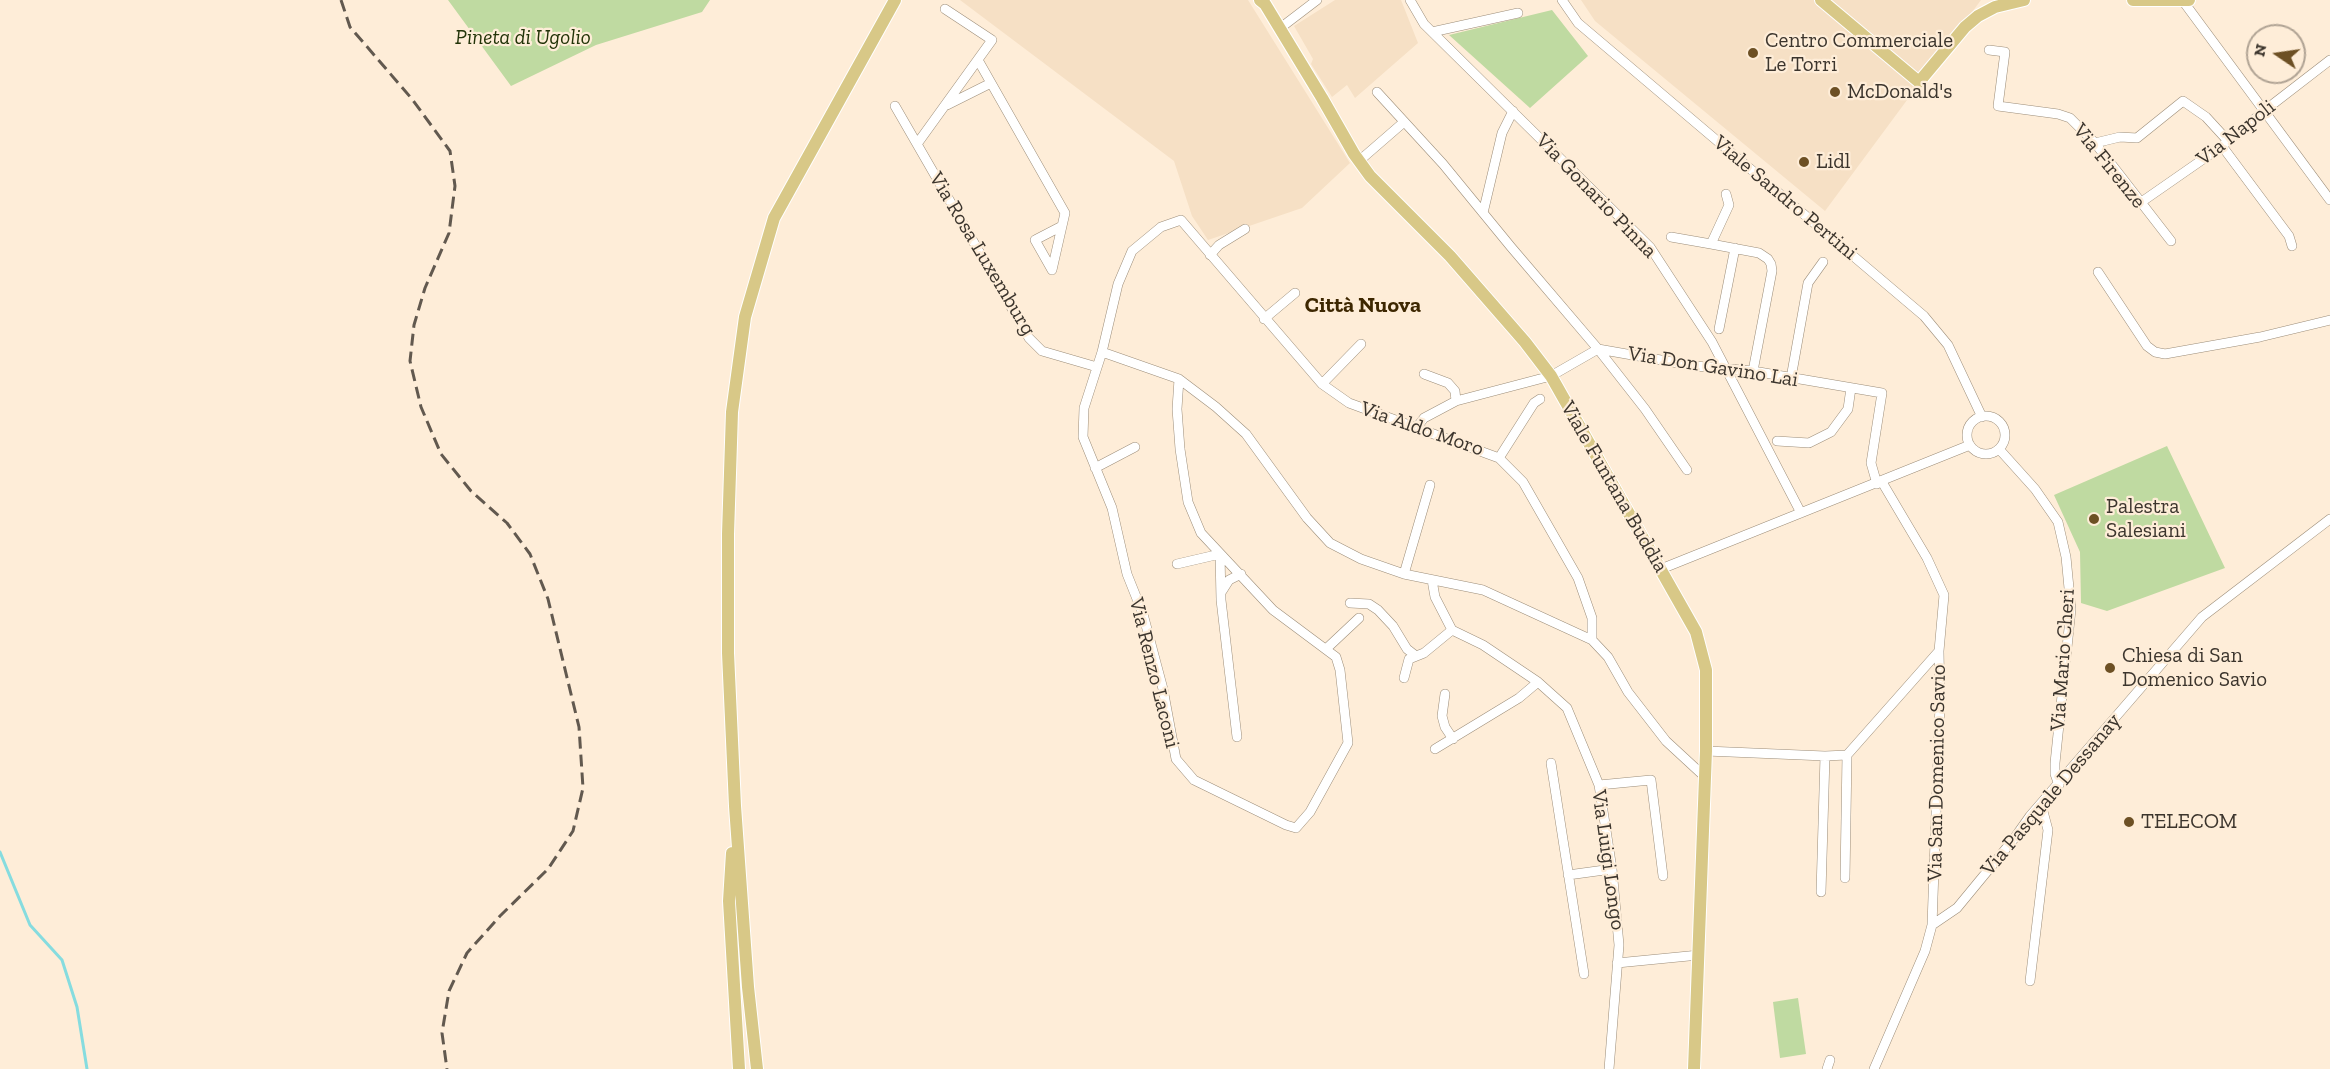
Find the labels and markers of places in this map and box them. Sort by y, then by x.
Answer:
place label: Centro Commerciale Le Torri [1765,28,1953,78]
marker: Centro Commerciale Le Torri [1746,46,1760,60]
place label: McDonald's [1847,79,1952,105]
marker: McDonald's [1828,85,1842,99]
place label: Lidl [1816,149,1850,175]
marker: Lidl [1797,155,1811,169]
place label: Palestra Salesiani [2106,494,2186,544]
marker: Palestra Salesiani [2087,512,2101,526]
place label: Chiesa di San Domenico Savio [2122,643,2267,693]
marker: Chiesa di San Domenico Savio [2103,661,2117,675]
place label: TELECOM [2141,809,2237,835]
marker: TELECOM [2122,815,2136,829]

